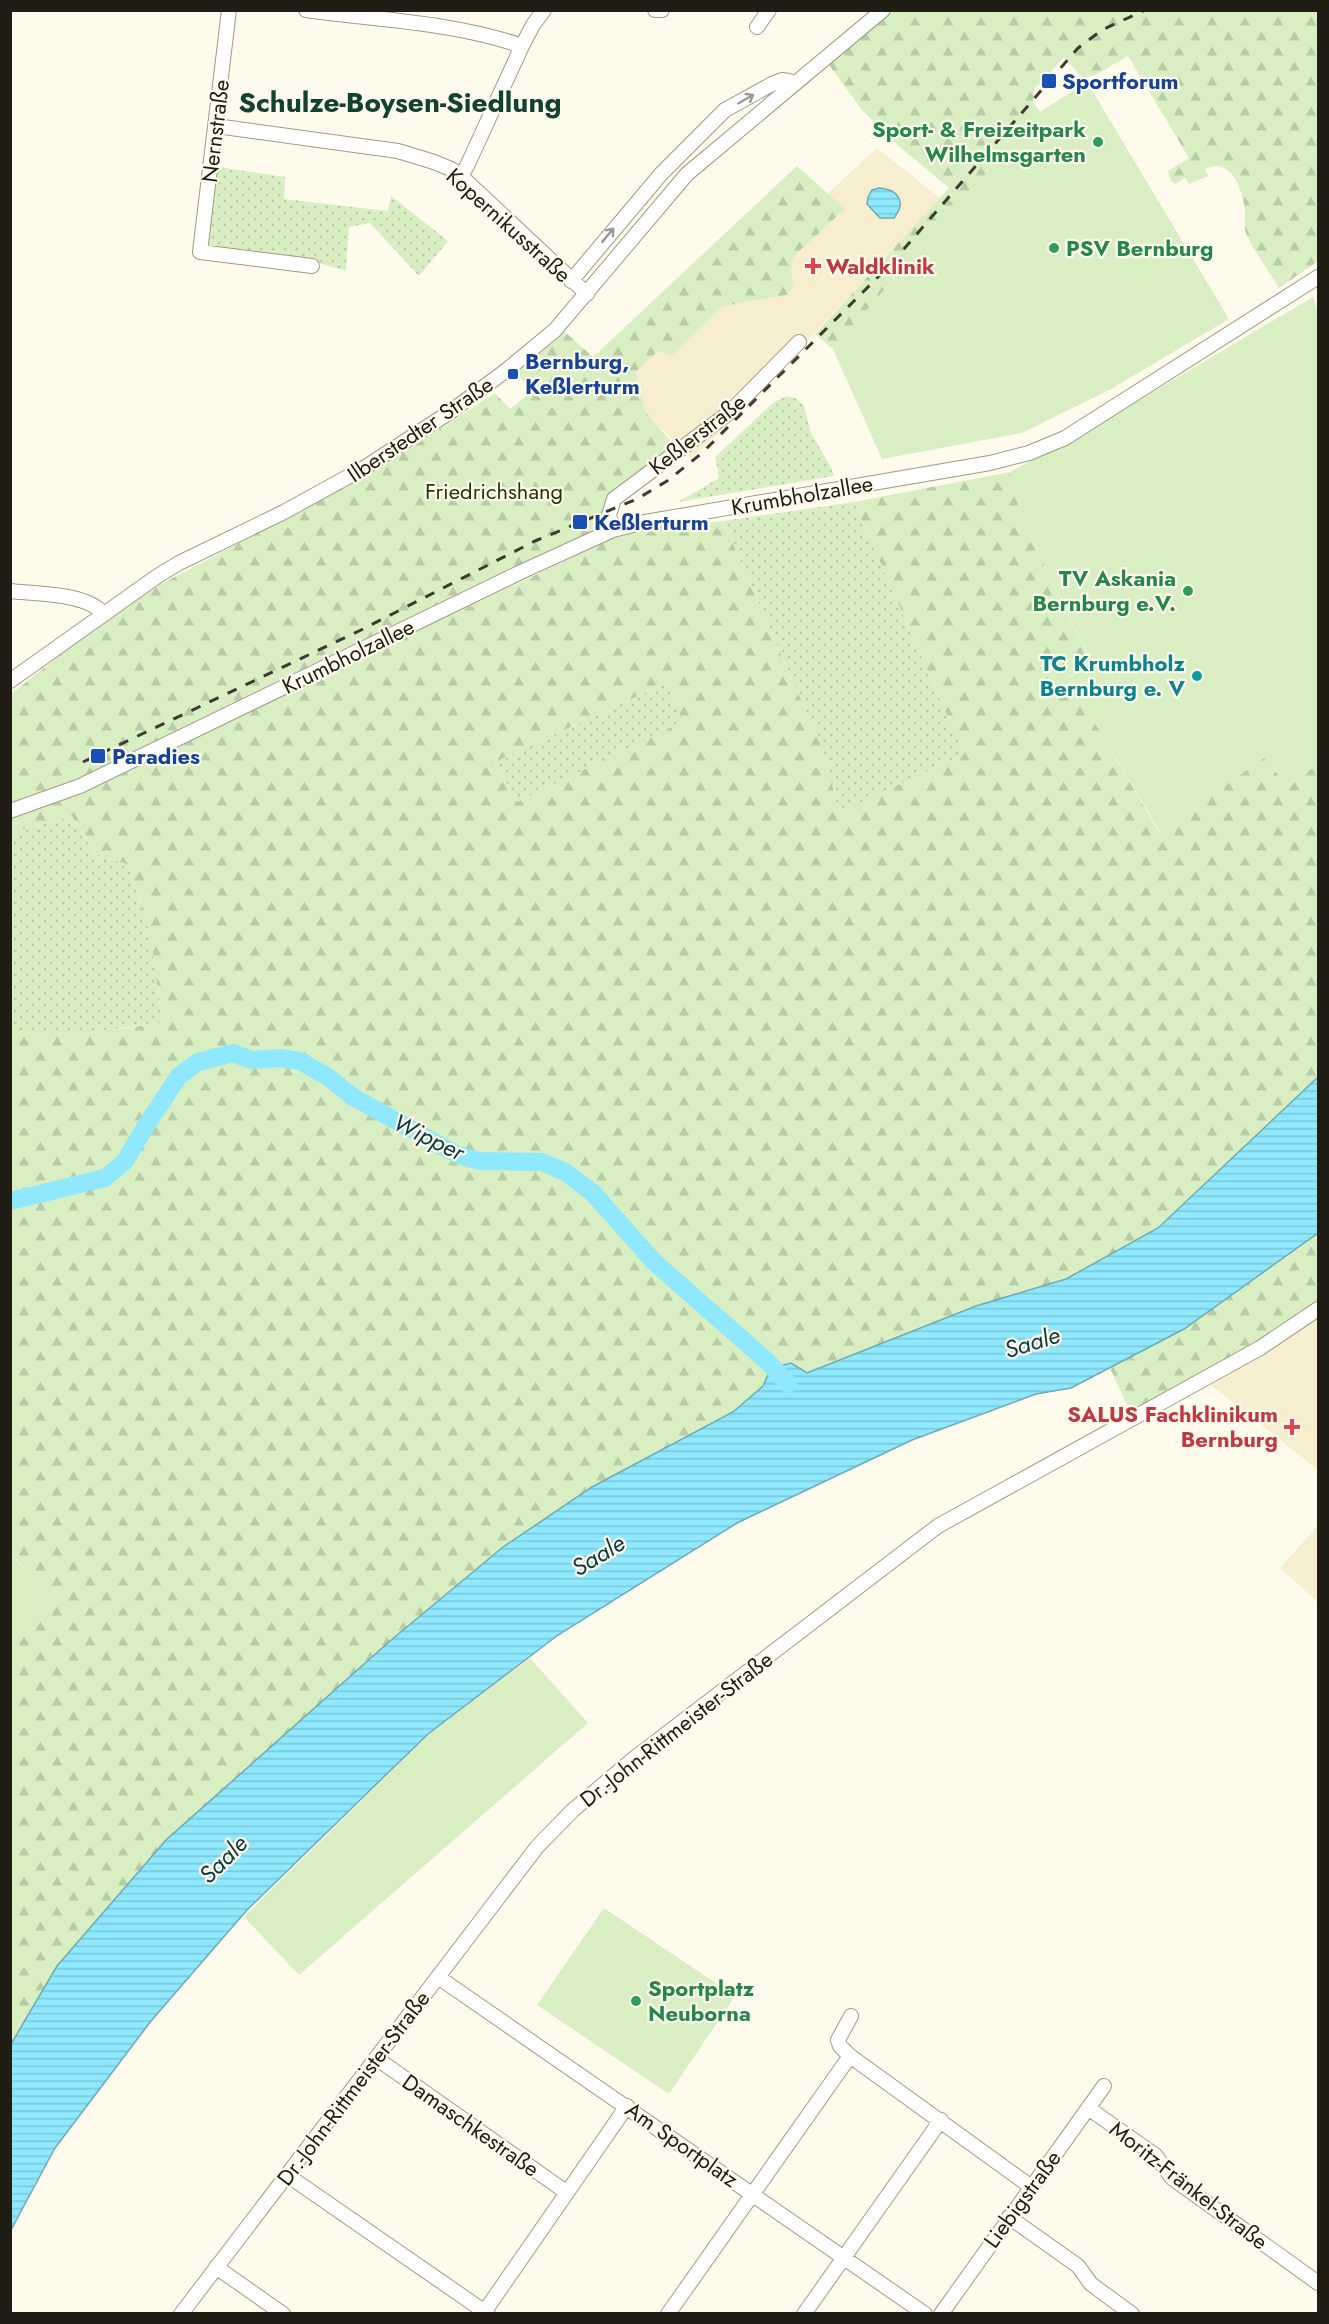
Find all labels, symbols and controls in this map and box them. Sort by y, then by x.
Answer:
place label: Sportforum [1062,65,1179,97]
marker: Sportforum [1040,72,1058,90]
street label: Nernstraße [193,78,237,184]
district label: Schulze-Boysen-Siedlung [238,82,562,123]
one-way arrow [737,92,754,104]
place label: Sport- & Freizeitpark Wilhelmsgarten [872,113,1086,170]
marker: Sport- & Freizeitpark Wilhelmsgarten [1091,135,1105,149]
street label: Kopernikusstraße [439,160,579,290]
one-way arrow [601,228,615,243]
place label: PSV Bernburg [1066,232,1214,264]
marker: PSV Bernburg [1047,241,1061,255]
place label: Waldklinik [826,250,935,282]
marker: Waldklinik [804,257,822,275]
place label: Bernburg, Keßlerturm [525,345,640,402]
marker: Bernburg, Keßlerturm [506,367,520,381]
street label: Ilberstedter Straße [341,368,499,490]
street label: Keßlerstraße [642,386,752,482]
street label: Krumbholzallee [729,467,875,523]
park label: Friedrichshang [425,475,563,507]
place label: Keßlerturm [594,506,709,538]
marker: Keßlerturm [571,513,589,531]
place label: TV Askania Bernburg e.V. [1032,562,1176,619]
marker: TV Askania Bernburg e.V. [1181,584,1195,598]
street label: Krumbholzallee [277,610,419,702]
place label: TC Krumbholz Bernburg e. V [1040,647,1186,704]
marker: TC Krumbholz Bernburg e. V [1190,669,1204,683]
place label: Paradies [112,740,200,772]
marker: Paradies [89,747,107,765]
water label: Wipper [387,1105,472,1170]
water label: Saale [1000,1317,1064,1367]
place label: SALUS Fachklinikum Bernburg [1067,1398,1278,1455]
marker: SALUS Fachklinikum Bernburg [1283,1418,1301,1436]
water label: Saale [565,1525,631,1585]
street label: Dr.-John-Rittmeister-Straße [573,1643,779,1815]
water label: Saale [191,1827,255,1891]
place label: Sportplatz Neuborna [648,1972,755,2029]
street label: Dr.-John-Rittmeister-Straße [269,1984,437,2192]
marker: Sportplatz Neuborna [629,1994,643,2008]
street label: Damaschkestraße [396,2066,546,2184]
street label: Am Sportplatz [619,2093,745,2195]
street label: Moritz-Fränkel-Straße [1103,2113,1275,2257]
street label: Liebigstraße [976,2144,1068,2254]

